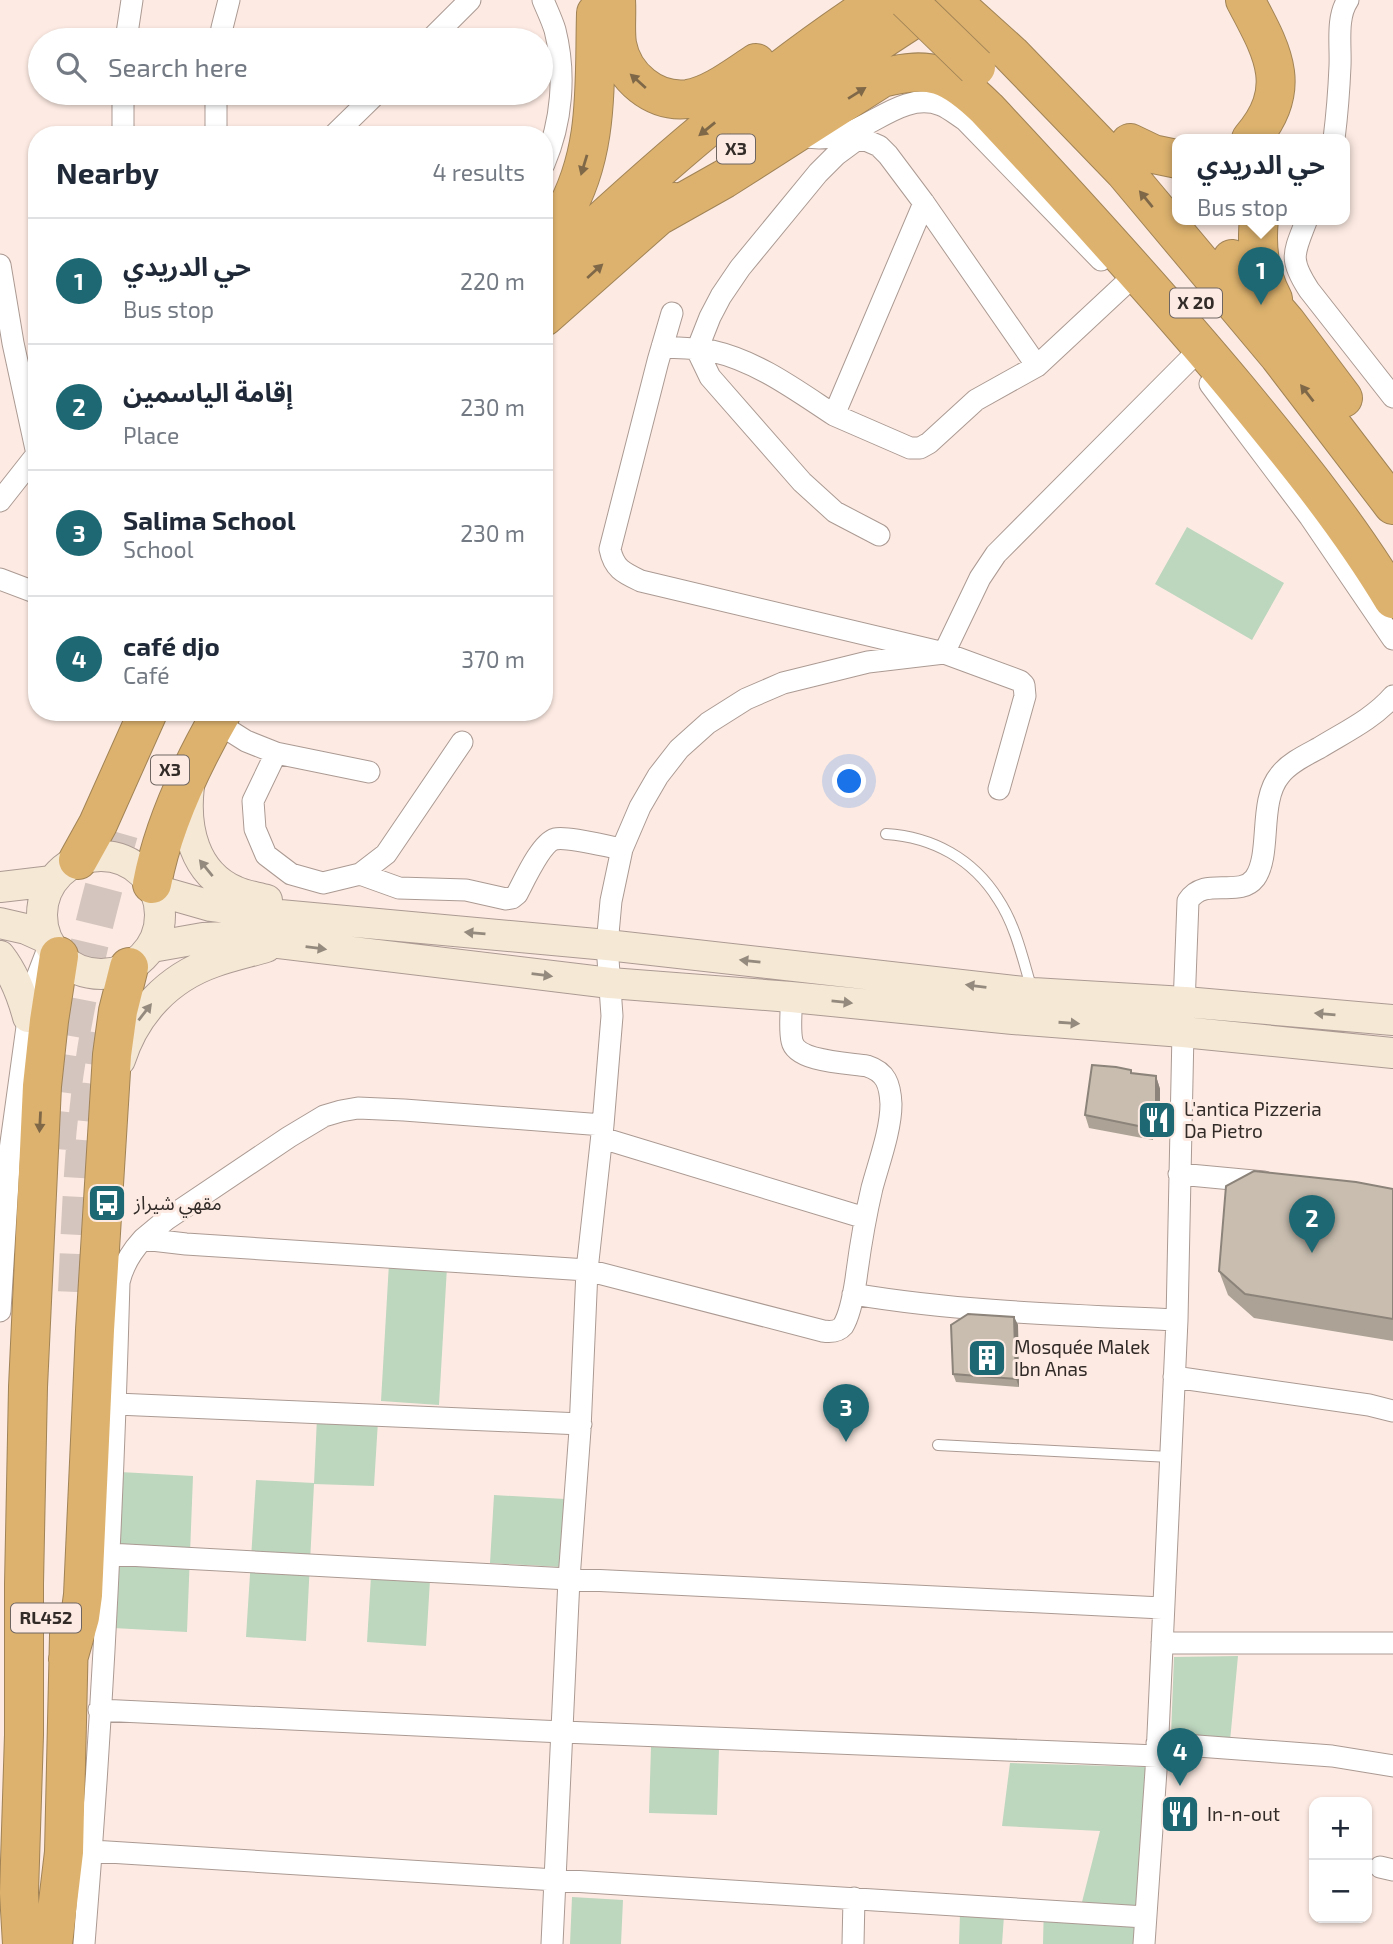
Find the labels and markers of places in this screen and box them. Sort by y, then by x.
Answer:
pin: 1 [1238,247,1284,305]
place label: L'antica Pizzeria Da Pietro [1184,1097,1322,1142]
restaurant icon: L'antica Pizzeria Da Pietro [1136,1099,1178,1141]
bus stop icon: مقهي شيراز [86,1182,128,1224]
place label: مقهي شيراز [133,1191,222,1218]
pin: 2 [1289,1195,1335,1253]
place label: Mosquée Malek Ibn Anas [1014,1335,1150,1380]
building icon: Mosquée Malek Ibn Anas [966,1337,1008,1379]
pin: 3 [823,1384,869,1442]
pin: 4 [1157,1728,1203,1786]
restaurant icon: In-n-out [1159,1793,1201,1835]
place label: In-n-out [1207,1802,1280,1825]

